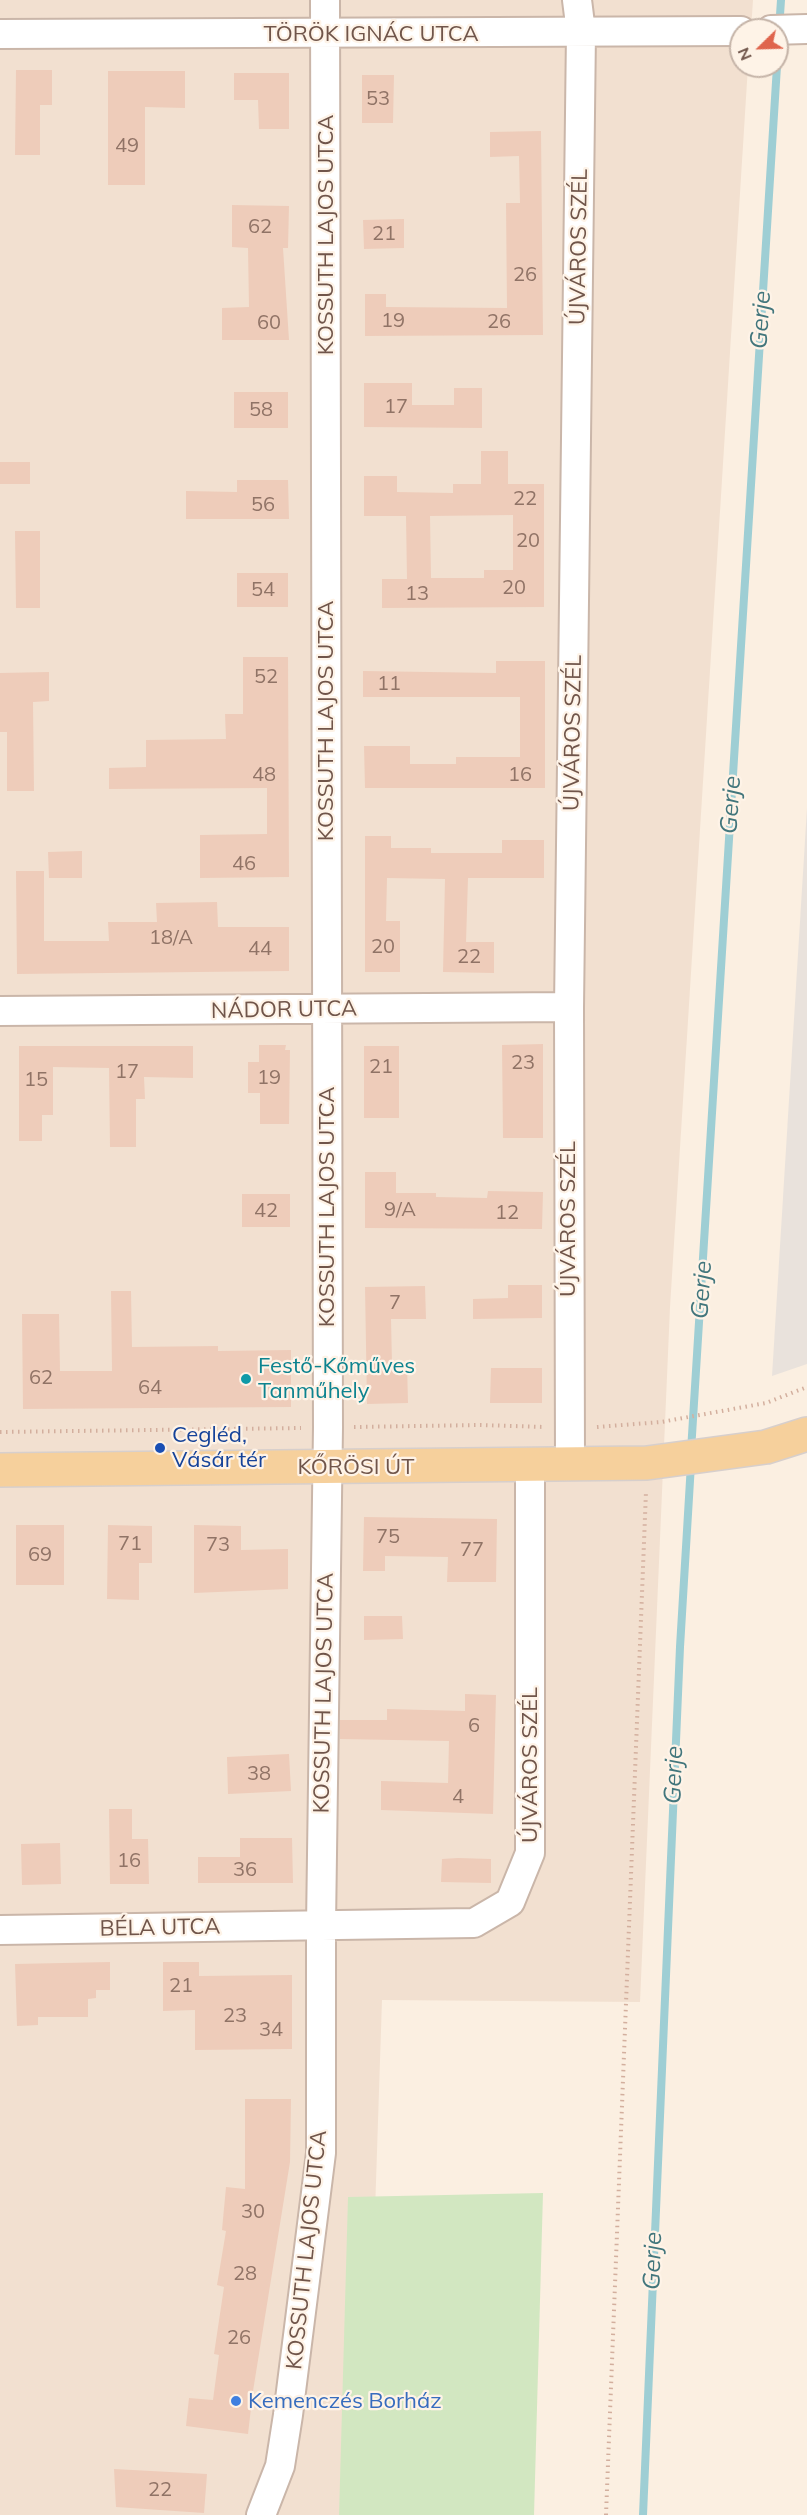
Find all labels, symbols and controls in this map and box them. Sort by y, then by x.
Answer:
north arrow [729,18,789,78]
street label: TÖRÖK IGNÁC UTCA [263,21,479,47]
text: N [733,45,756,64]
house number: 53 [366,87,390,111]
street label: KOSSUTH LAJOS UTCA [313,115,339,355]
house number: 49 [115,134,139,158]
street label: ÚJVÁROS SZÉL [564,169,594,325]
house number: 62 [248,215,272,239]
house number: 21 [372,222,396,246]
house number: 26 [513,263,537,287]
water label: Gerje [745,290,777,350]
house number: 19 [381,309,405,333]
house number: 26 [487,310,511,334]
house number: 60 [257,311,281,335]
house number: 17 [384,395,408,419]
house number: 58 [249,398,273,422]
house number: 22 [513,487,537,511]
house number: 56 [251,493,275,517]
house number: 20 [516,529,540,553]
house number: 20 [502,576,526,600]
house number: 54 [251,578,275,602]
house number: 13 [405,582,429,606]
street label: KOSSUTH LAJOS UTCA [313,601,339,841]
street label: ÚJVÁROS SZÉL [558,655,588,811]
house number: 52 [254,665,278,689]
house number: 11 [377,672,401,696]
house number: 48 [252,763,276,787]
house number: 16 [508,763,532,787]
water label: Gerje [715,775,747,835]
house number: 46 [232,852,256,876]
house number: 18/A [149,926,193,950]
house number: 20 [371,935,395,959]
house number: 44 [248,937,272,961]
house number: 22 [457,945,481,969]
street label: NÁDOR UTCA [211,996,357,1024]
house number: 23 [511,1051,535,1075]
house number: 21 [369,1055,393,1079]
house number: 17 [115,1060,139,1084]
house number: 19 [257,1066,281,1090]
house number: 15 [24,1068,48,1092]
street label: KOSSUTH LAJOS UTCA [314,1087,340,1327]
street label: ÚJVÁROS SZÉL [555,1141,581,1297]
house number: 9/A [384,1198,416,1222]
house number: 42 [254,1199,278,1223]
house number: 12 [495,1201,519,1225]
water label: Gerje [686,1260,718,1320]
house number: 7 [389,1291,401,1315]
place label: Festő-Kőműves Tanműhely [258,1353,415,1404]
house number: 62 [29,1366,53,1390]
marker: Festő-Kőműves Tanműhely [239,1372,253,1386]
house number: 64 [138,1376,162,1400]
place label: Cegléd, Vásár tér [172,1422,266,1474]
marker: Cegléd, Vásár tér [153,1441,167,1455]
street label: KŐRÖSI ÚT [298,1454,414,1480]
house number: 75 [376,1525,400,1549]
house number: 71 [118,1532,142,1556]
house number: 73 [206,1533,230,1557]
house number: 77 [460,1538,484,1562]
house number: 69 [28,1543,52,1567]
street label: KOSSUTH LAJOS UTCA [309,1572,339,1814]
street label: ÚJVÁROS SZÉL [517,1687,543,1843]
house number: 6 [468,1714,480,1738]
water label: Gerje [659,1745,689,1805]
house number: 38 [247,1762,271,1786]
house number: 4 [452,1785,464,1809]
house number: 16 [117,1849,141,1873]
house number: 36 [233,1858,257,1882]
street label: BÉLA UTCA [99,1914,221,1942]
house number: 21 [169,1974,193,1998]
house number: 23 [223,2004,247,2028]
house number: 34 [259,2018,283,2042]
street label: KOSSUTH LAJOS UTCA [281,2129,333,2371]
house number: 30 [241,2200,265,2224]
water label: Gerje [638,2231,668,2291]
house number: 28 [233,2262,257,2286]
house number: 26 [227,2326,251,2350]
place label: Kemenczés Borház [248,2388,442,2414]
marker: Kemenczés Borház [229,2394,243,2408]
house number: 22 [148,2478,172,2502]

